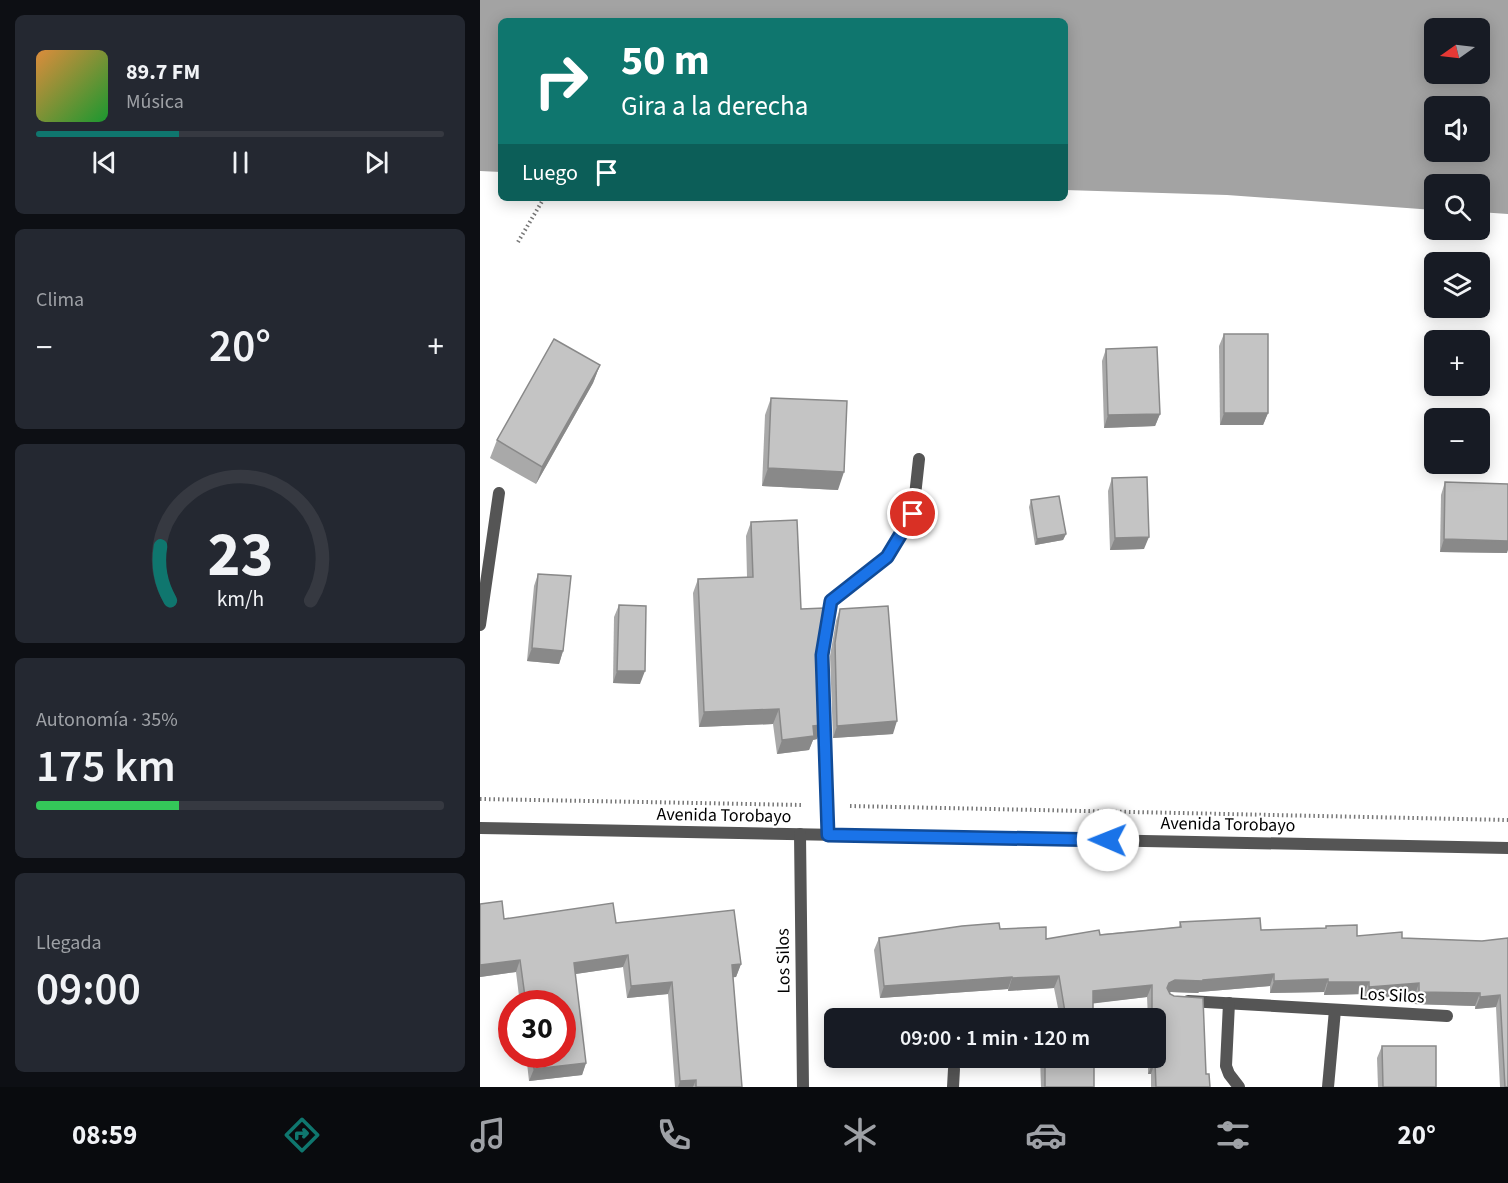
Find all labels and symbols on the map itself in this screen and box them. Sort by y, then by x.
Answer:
north arrow [1424,18,1490,84]
pin [887,488,938,539]
street label: Avenida Torobayo [656,802,792,829]
position arrow [1076,808,1140,872]
street label: Avenida Torobayo [1160,811,1296,838]
street label: Los Silos [770,928,797,994]
street label: Los Silos [1359,981,1425,1010]
speed limit sign: 30 [498,990,576,1068]

